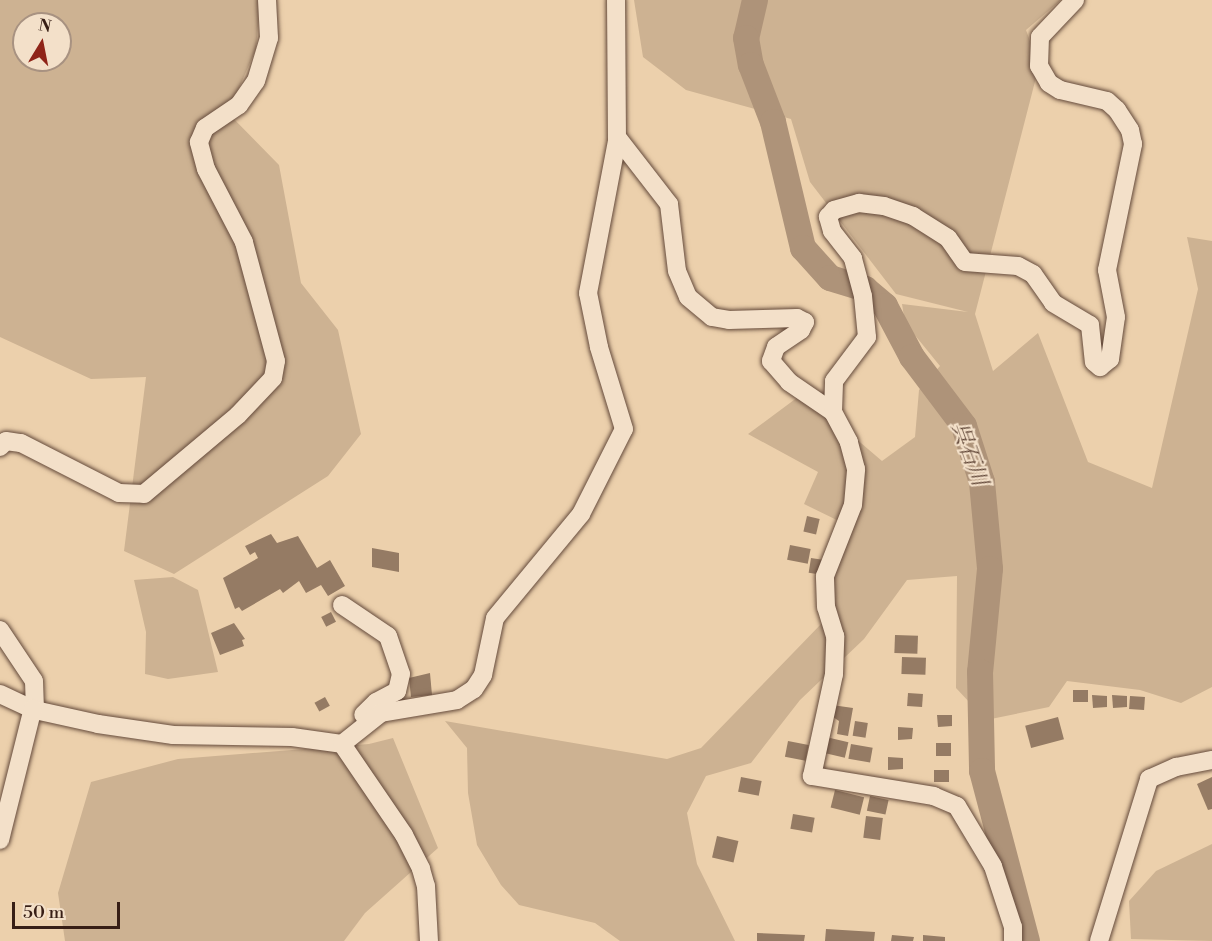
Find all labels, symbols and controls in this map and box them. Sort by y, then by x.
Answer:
north arrow [12,12,72,72]
text: N [37,15,53,37]
water label: 呉石川 [945,418,993,490]
scale bar [15,890,123,928]
text: 50 m [23,901,64,924]

